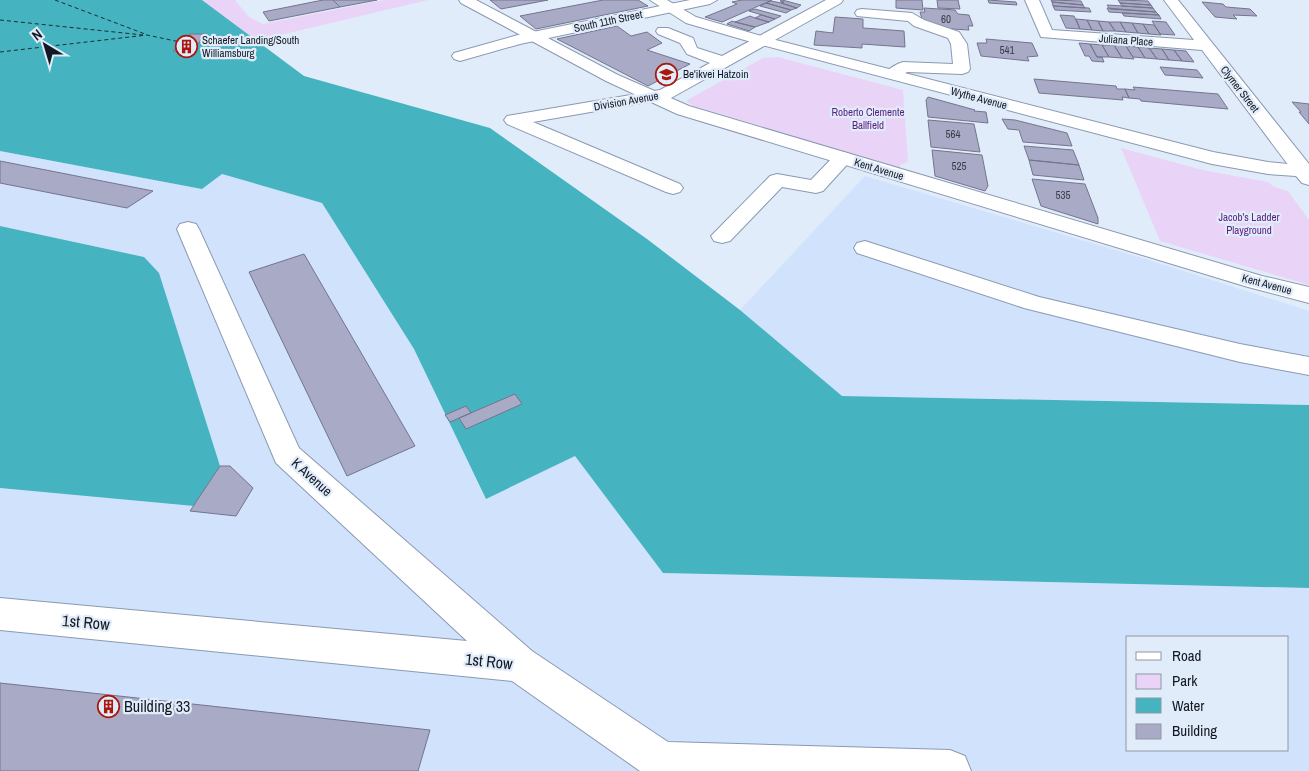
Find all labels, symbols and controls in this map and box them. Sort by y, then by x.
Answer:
street label: South 11th Street [573,7,644,35]
house number: 60 [941,12,951,26]
north arrow [20,20,70,70]
text: N [28,25,46,44]
street label: Juliana Place [1098,31,1154,49]
place label: Schaefer Landing/South Williamsburg [202,33,299,60]
building icon: Schaefer Landing/South Williamsburg [174,34,198,58]
house number: 541 [999,43,1015,57]
school or university icon: Be'ikvei Hatzoin [655,62,679,86]
street label: Clymer Street [1218,63,1263,115]
place label: Be'ikvei Hatzoin [683,67,748,81]
street label: Wythe Avenue [949,84,1009,112]
street label: Division Avenue [593,88,659,114]
park label: Roberto Clemente Ballfield [831,105,905,132]
house number: 564 [945,127,961,141]
street label: Kent Avenue [853,155,905,183]
house number: 525 [951,159,967,173]
house number: 535 [1055,188,1071,202]
park label: Jacob's Ladder Playground [1219,210,1279,237]
street label: Kent Avenue [1241,271,1293,297]
street label: K Avenue [288,454,336,500]
street label: 1st Row [61,609,111,635]
legend [1126,636,1289,751]
text: Road [1172,645,1201,666]
street label: 1st Row [464,648,514,674]
text: Park [1172,670,1198,691]
building icon: Building 33 [96,694,120,718]
place label: Building 33 [124,695,190,717]
text: Water [1172,695,1204,716]
text: Building [1172,720,1217,741]

